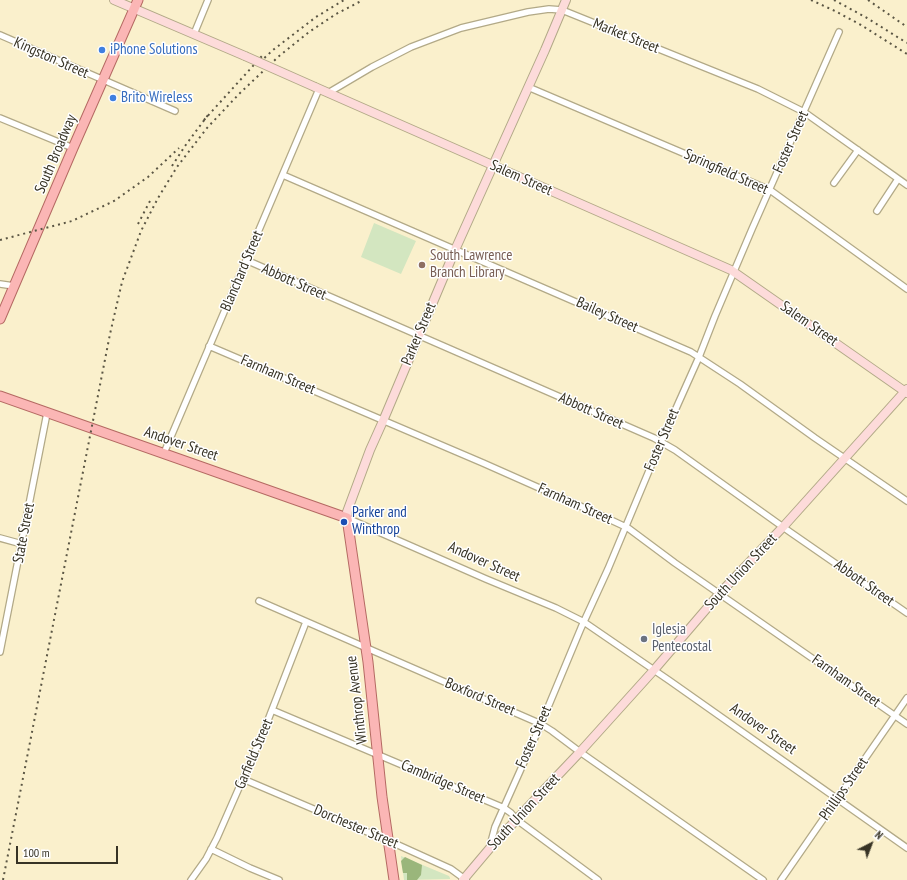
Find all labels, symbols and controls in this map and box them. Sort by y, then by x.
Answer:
street label: Market Street [590,15,662,57]
street label: Kingston Street [11,33,91,83]
place label: iPhone Solutions [110,41,197,59]
marker: iPhone Solutions [97,45,107,55]
place label: Brito Wireless [121,89,193,107]
marker: Brito Wireless [108,93,118,103]
street label: Foster Street [769,108,813,176]
street label: South Broadway [31,112,81,196]
street label: Springfield Street [681,145,771,199]
street label: Salem Street [487,156,555,200]
street label: Blanchard Street [217,228,267,314]
place label: South Lawrence Branch Library [430,247,512,282]
street label: Abbott Street [259,260,329,304]
marker: South Lawrence Branch Library [417,260,427,270]
street label: Bailey Street [573,293,641,337]
street label: Salem Street [777,298,841,350]
street label: Parker Street [398,300,440,368]
street label: Farnham Street [238,351,318,399]
street label: Abbott Street [556,389,626,433]
street label: Foster Street [641,406,683,474]
street label: Andover Street [142,423,220,465]
street label: Farnham Street [535,480,615,528]
street label: State Street [9,501,39,565]
place label: Parker and Winthrop [352,504,407,539]
marker: Parker and Winthrop [339,517,349,527]
street label: South Union Street [701,530,781,614]
street label: Andover Street [445,538,523,586]
street label: Abbott Street [831,556,897,610]
place label: Iglesia Pentecostal [652,621,711,656]
marker: Iglesia Pentecostal [639,634,649,644]
street label: Farnham Street [808,651,884,711]
street label: Winthrop Avenue [343,655,371,745]
street label: Boxford Street [442,674,518,720]
street label: Andover Street [726,700,800,758]
street label: Foster Street [512,703,556,771]
street label: Garfield Street [231,716,277,792]
street label: Phillips Street [816,754,872,824]
street label: Cambridge Street [398,756,488,808]
street label: South Union Street [484,770,564,854]
street label: Dorchester Street [311,801,401,853]
north arrow [851,824,891,864]
text: N [872,828,886,842]
scale bar [18,838,120,864]
text: 100 m [23,845,50,860]

